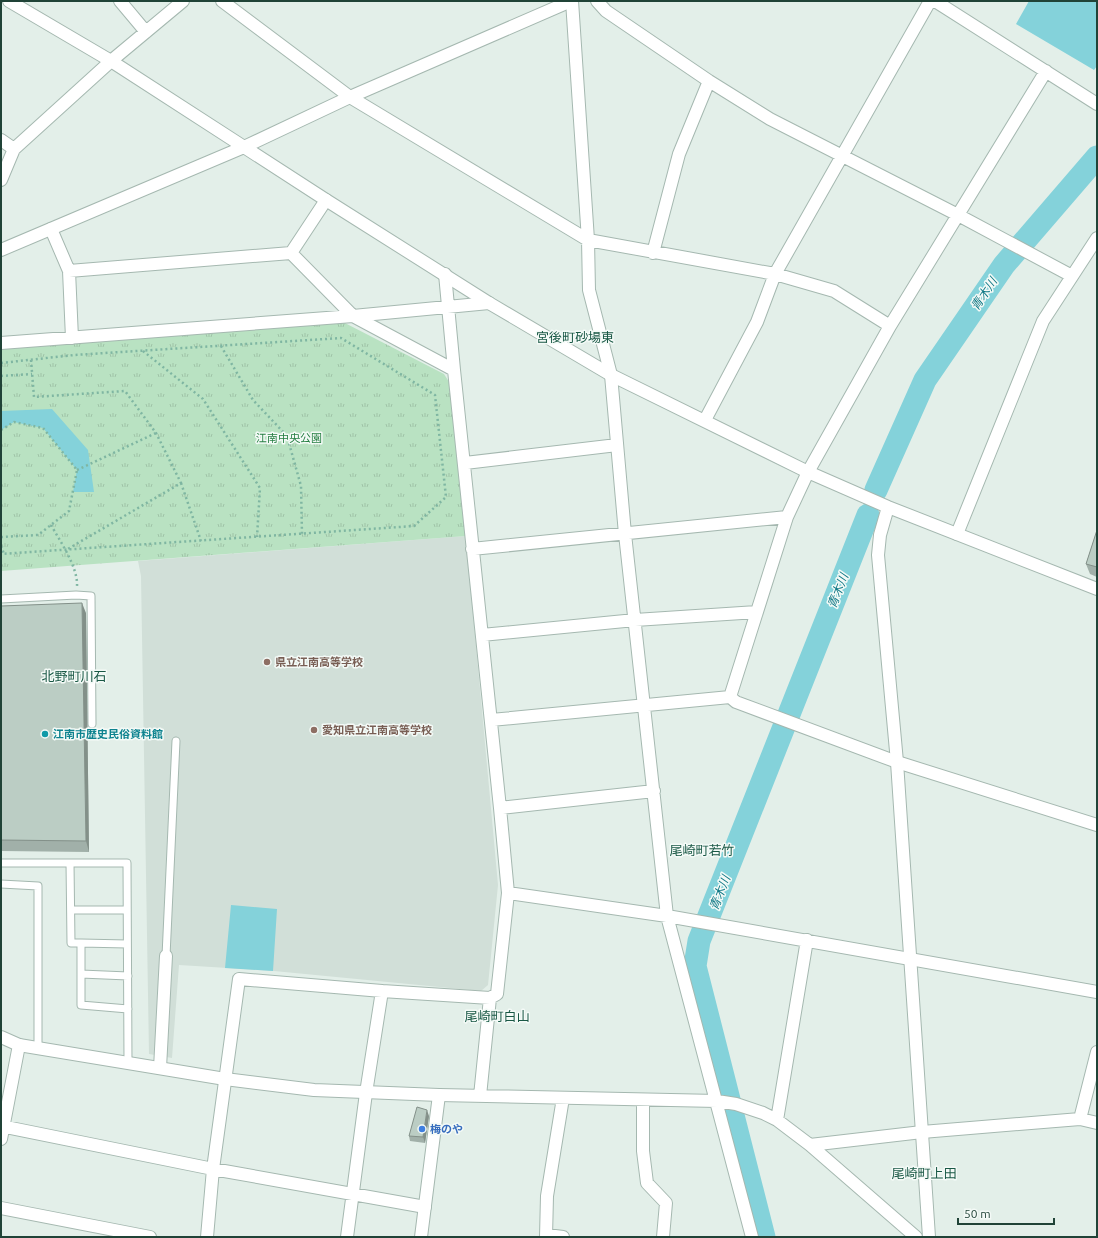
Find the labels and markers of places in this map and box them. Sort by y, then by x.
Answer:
place label: 県立江南高等学校 [275,656,363,668]
marker: 県立江南高等学校 [262,657,272,667]
place label: 愛知県立江南高等学校 [322,724,432,736]
marker: 愛知県立江南高等学校 [309,725,319,735]
place label: 江南市歴史民俗資料館 [53,728,163,740]
marker: 江南市歴史民俗資料館 [40,729,50,739]
place label: 梅のや [430,1123,463,1135]
marker: 梅のや [417,1124,427,1134]

